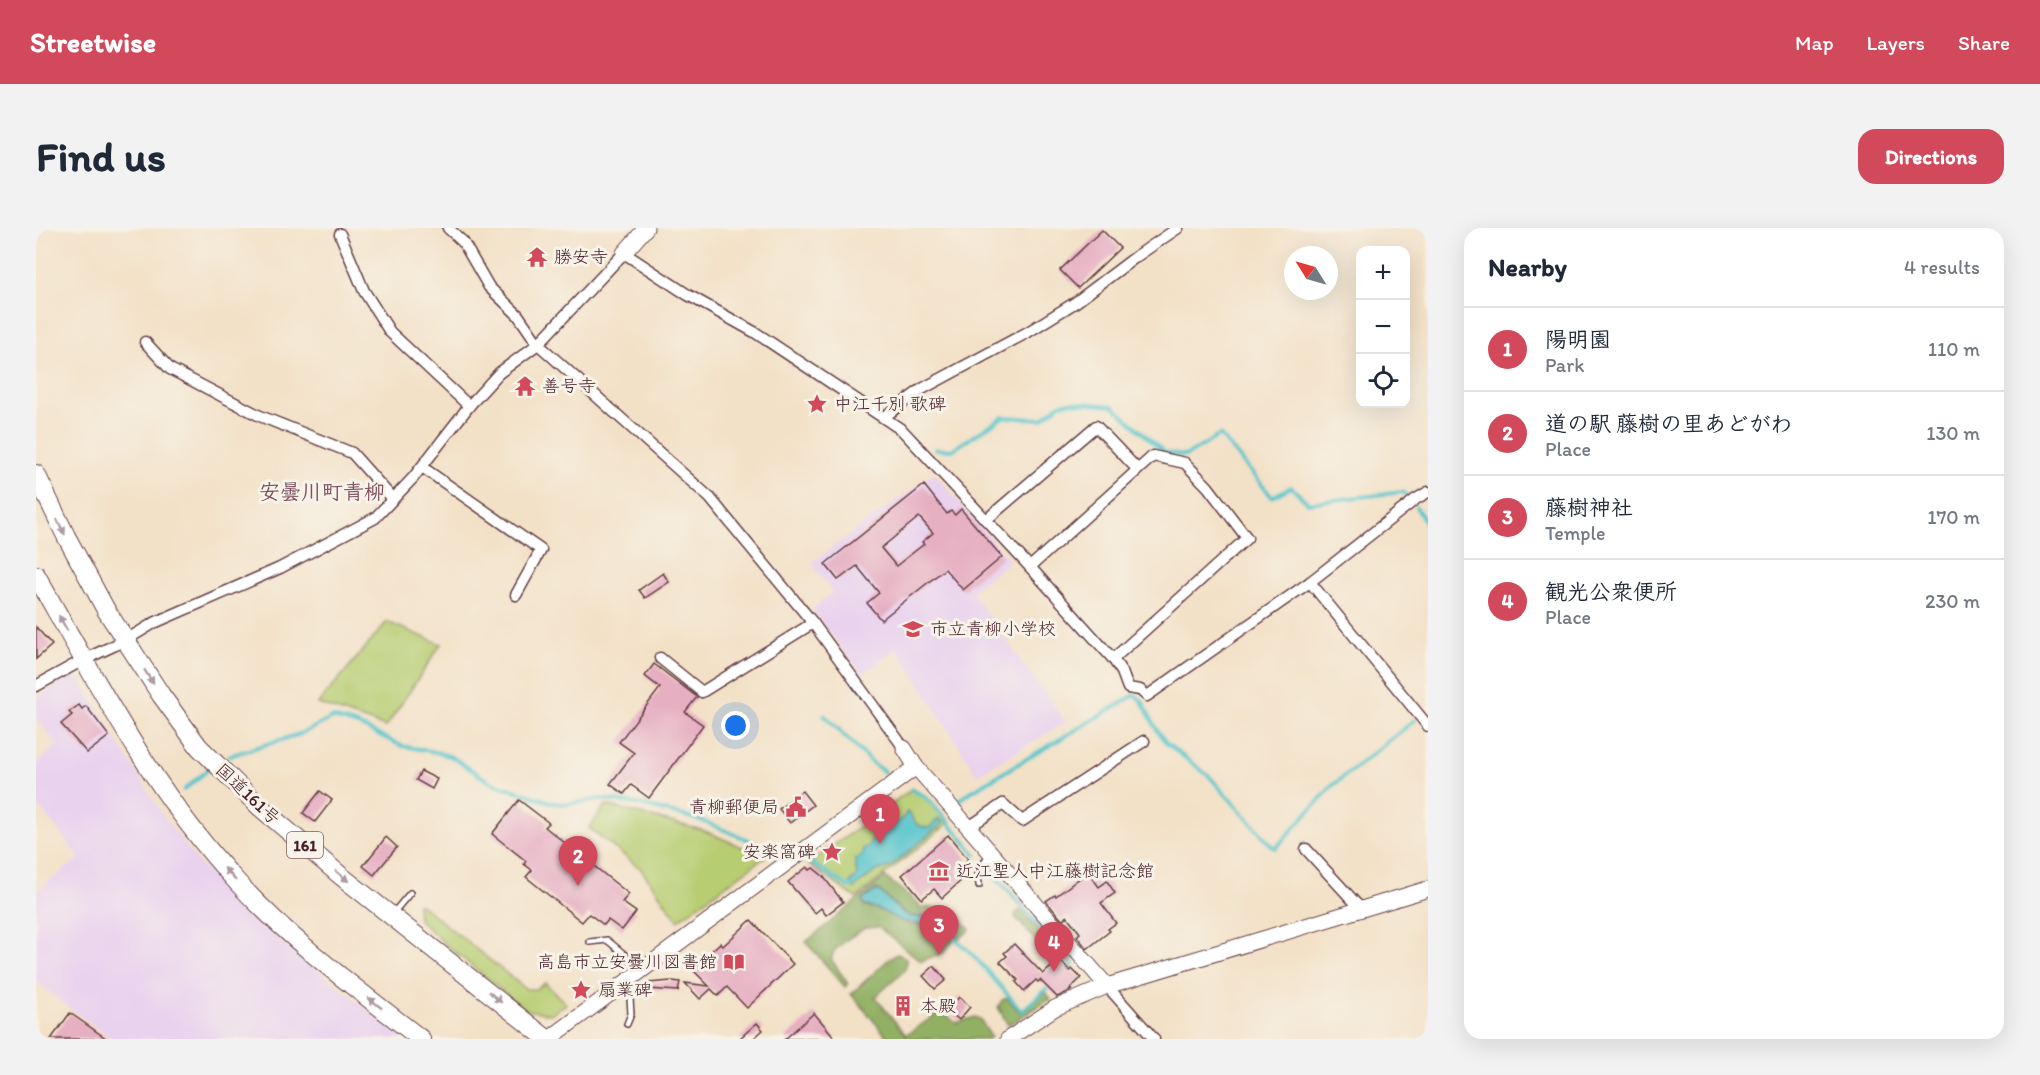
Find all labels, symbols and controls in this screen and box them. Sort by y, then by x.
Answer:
text: Streetwise [30,25,156,59]
text: Map [1795,30,1834,55]
text: Layers [1867,30,1925,55]
text: Share [1958,30,2010,55]
button: Directions [1858,129,2004,184]
text: Find us [36,131,166,182]
temple icon: 勝安寺 [525,245,549,269]
place label: 勝安寺 [554,246,608,268]
north arrow [1284,246,1338,300]
map controls [1356,246,1410,408]
button: + [1356,246,1410,300]
text: Nearby [1488,251,1567,283]
text: 4 results [1904,255,1980,279]
button: − [1356,300,1410,354]
text: 陽明園 [1545,326,1611,353]
text: 1 [1503,337,1512,361]
text: 110 m [1928,337,1980,361]
text: Park [1545,353,1584,377]
button: locate [1356,354,1410,408]
temple icon: 善号寺 [513,374,537,398]
place label: 善号寺 [542,375,596,397]
place icon: 中江千別 歌碑 [805,392,829,416]
place label: 中江千別 歌碑 [834,393,946,415]
text: 道の駅 藤樹の里あどがわ [1545,410,1793,437]
text: 2 [1502,421,1513,445]
text: 130 m [1926,421,1980,445]
text: Place [1545,437,1591,461]
district label: 安曇川町青柳 [259,479,385,504]
text: 藤樹神社 [1545,494,1633,521]
text: 3 [1502,505,1513,529]
text: 170 m [1927,505,1980,529]
one-way arrow [56,518,66,535]
text: Temple [1545,521,1606,545]
text: 観光公衆便所 [1545,578,1677,605]
text: 4 [1501,589,1514,613]
text: 230 m [1925,589,1980,613]
text: Place [1545,605,1591,629]
one-way arrow [58,614,68,631]
school or university icon: 市立青柳小学校 [901,617,925,641]
place label: 市立青柳小学校 [930,618,1056,640]
one-way arrow [143,669,154,685]
your location [721,711,750,740]
street label: 国道161号 [211,759,285,829]
pin: 1 [860,794,900,844]
public building icon: 青柳郵便局 [784,795,808,819]
place label: 青柳郵便局 [689,796,779,818]
road number: 161 [287,832,323,858]
pin: 2 [558,836,598,886]
place icon: 安楽窩碑 [820,840,844,864]
place label: 安楽窩碑 [743,841,815,863]
museum icon: 近江聖人中江藤樹記念館 [927,859,951,883]
place label: 近江聖人中江藤樹記念館 [956,860,1154,882]
one-way arrow [223,866,236,882]
one-way arrow [334,869,349,882]
pin: 3 [920,906,958,955]
pin: 4 [1034,922,1074,972]
library icon: 高島市立安曇川図書館 [722,950,746,974]
place label: 高島市立安曇川図書館 [537,951,717,973]
place icon: 扇業碑 [569,978,593,1002]
place label: 扇業碑 [598,979,652,1001]
one-way arrow [487,990,502,1003]
building icon: 本殿 [891,994,915,1018]
place label: 本殿 [920,995,956,1017]
one-way arrow [368,997,383,1009]

